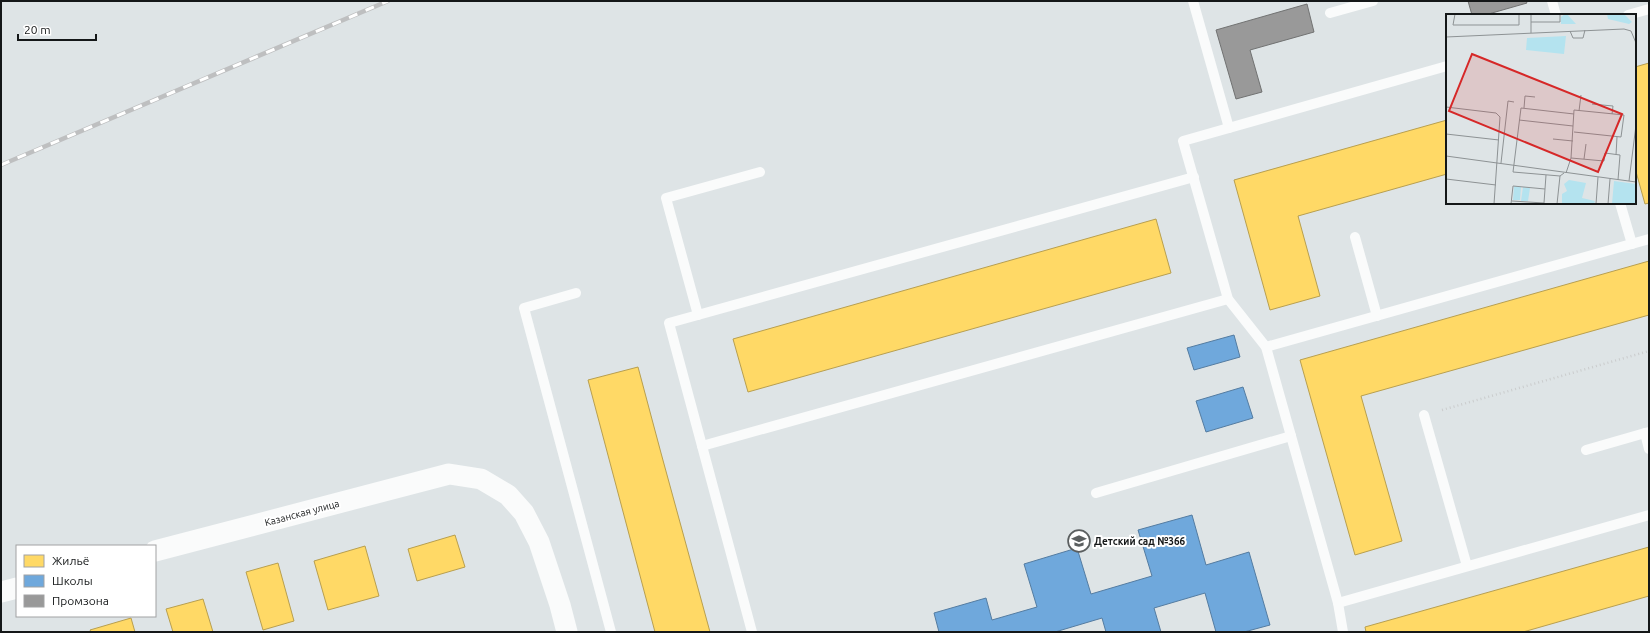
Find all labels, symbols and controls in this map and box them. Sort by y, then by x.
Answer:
inset map [1446,14,1636,204]
scale bar [18,16,96,42]
text: 20 m [24,23,51,36]
street label: Казанская улица [263,498,341,528]
school or university icon: Детский сад №366 [1066,528,1092,554]
place label: Детский сад №366 [1094,536,1186,547]
legend [16,545,156,617]
text: Жильё [52,554,89,567]
text: Школы [52,574,93,587]
text: Промзона [52,594,109,607]

